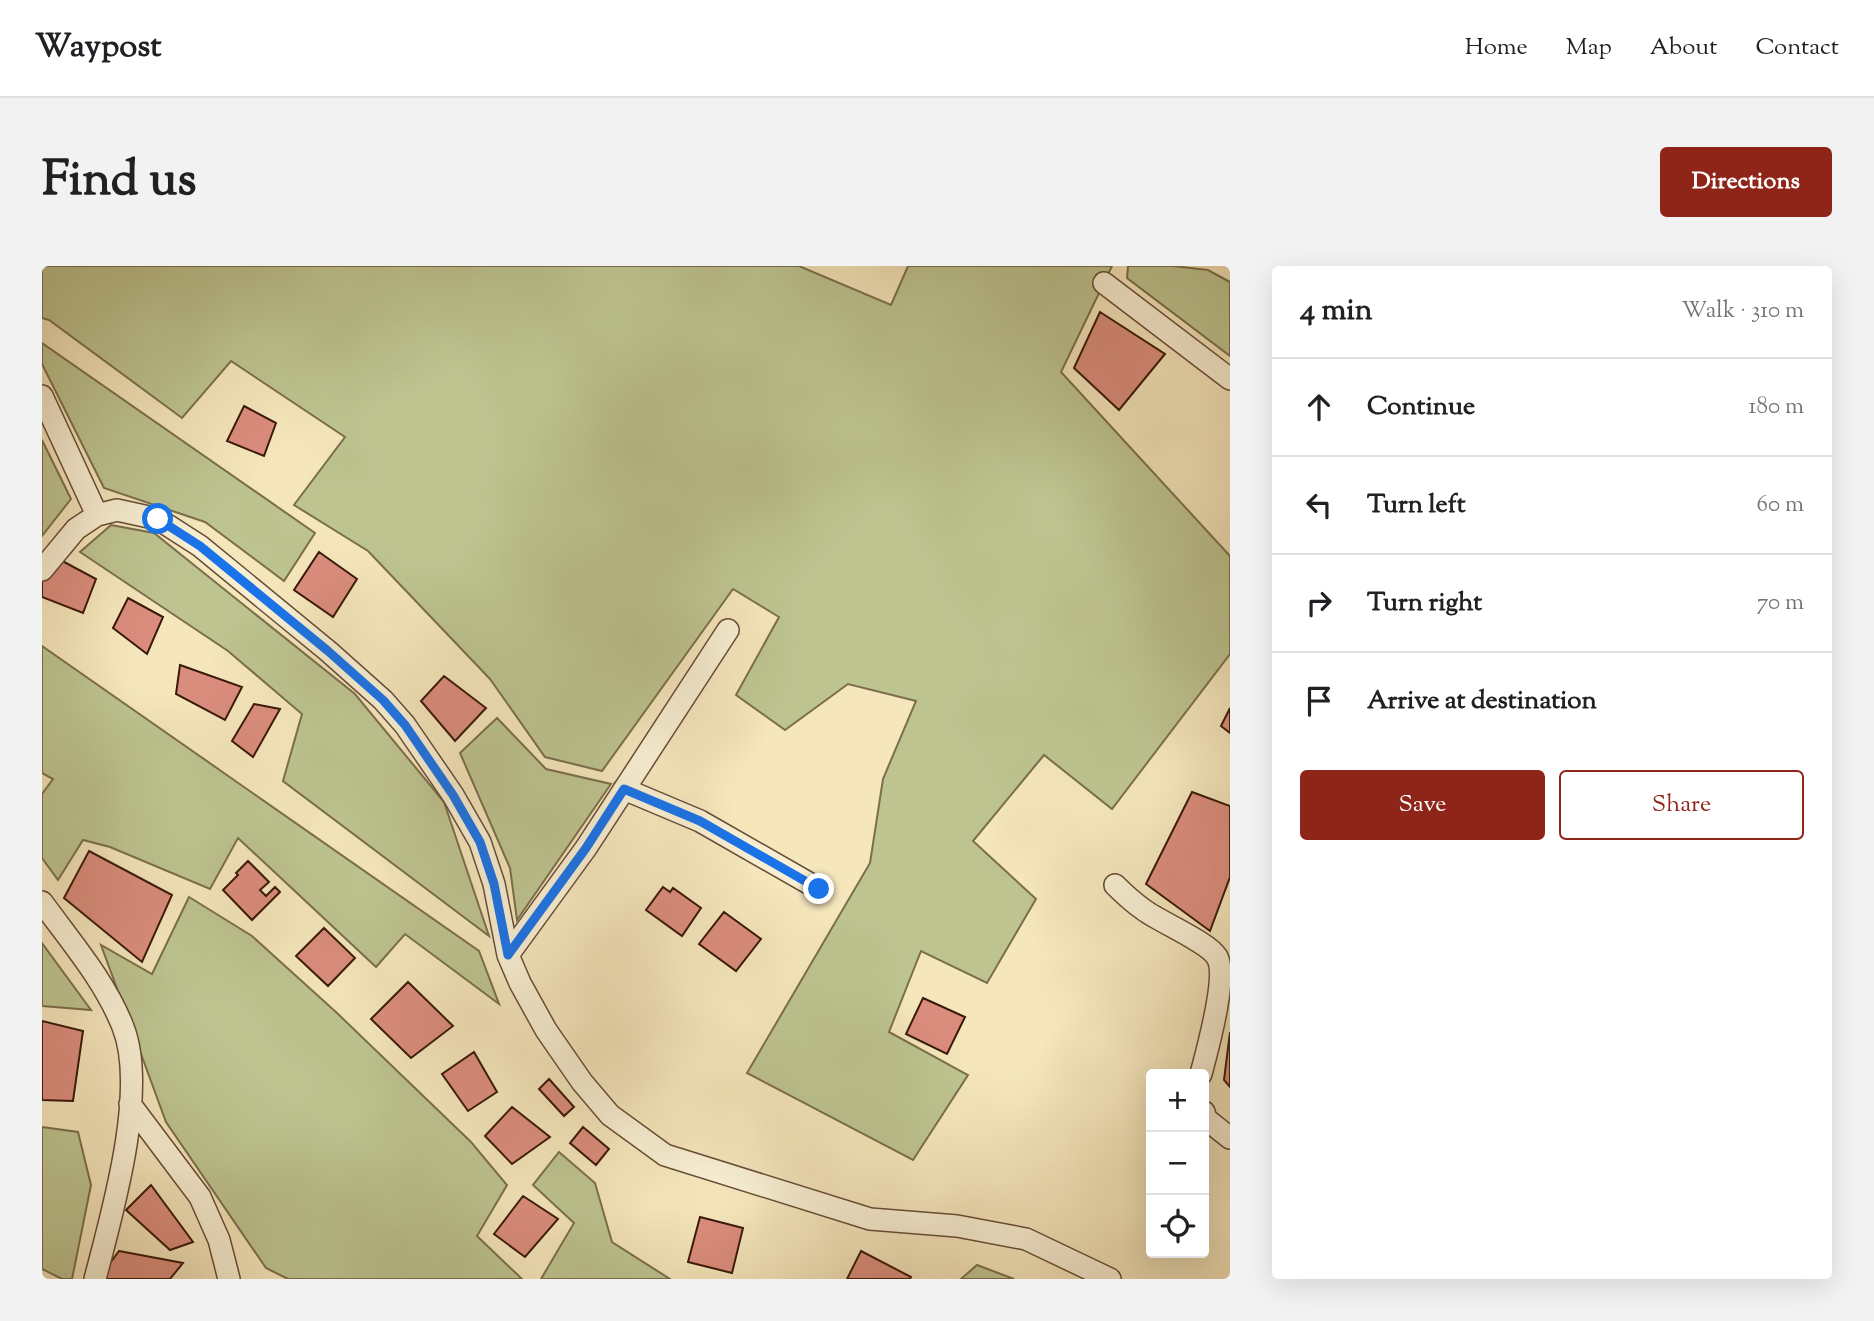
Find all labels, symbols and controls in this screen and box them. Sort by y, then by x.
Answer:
text: Waypost [35,24,162,72]
text: Home [1465,31,1528,65]
text: Map [1566,31,1612,65]
text: About [1650,31,1717,65]
text: Contact [1755,31,1839,65]
text: Find us [42,147,196,217]
button: Directions [1660,147,1832,217]
text: 4 min [1300,290,1373,333]
text: Walk · 310 m [1681,295,1804,328]
icon: ahead [1300,388,1338,426]
text: Continue [1367,389,1475,426]
text: 180 m [1749,391,1804,424]
icon: left [1300,486,1338,524]
text: Turn left [1367,487,1466,524]
text: 60 m [1756,489,1804,522]
route start [142,503,173,534]
icon: right [1300,584,1338,622]
text: Turn right [1367,585,1482,622]
text: 70 m [1757,587,1804,620]
icon: arrive [1300,682,1338,720]
text: Arrive at destination [1367,683,1597,720]
button: Save [1300,770,1545,840]
button: Share [1559,770,1804,840]
route end [803,873,834,904]
map controls [1146,1069,1209,1258]
button: + [1146,1069,1209,1132]
button: − [1146,1132,1209,1195]
button: locate [1146,1195,1209,1258]

